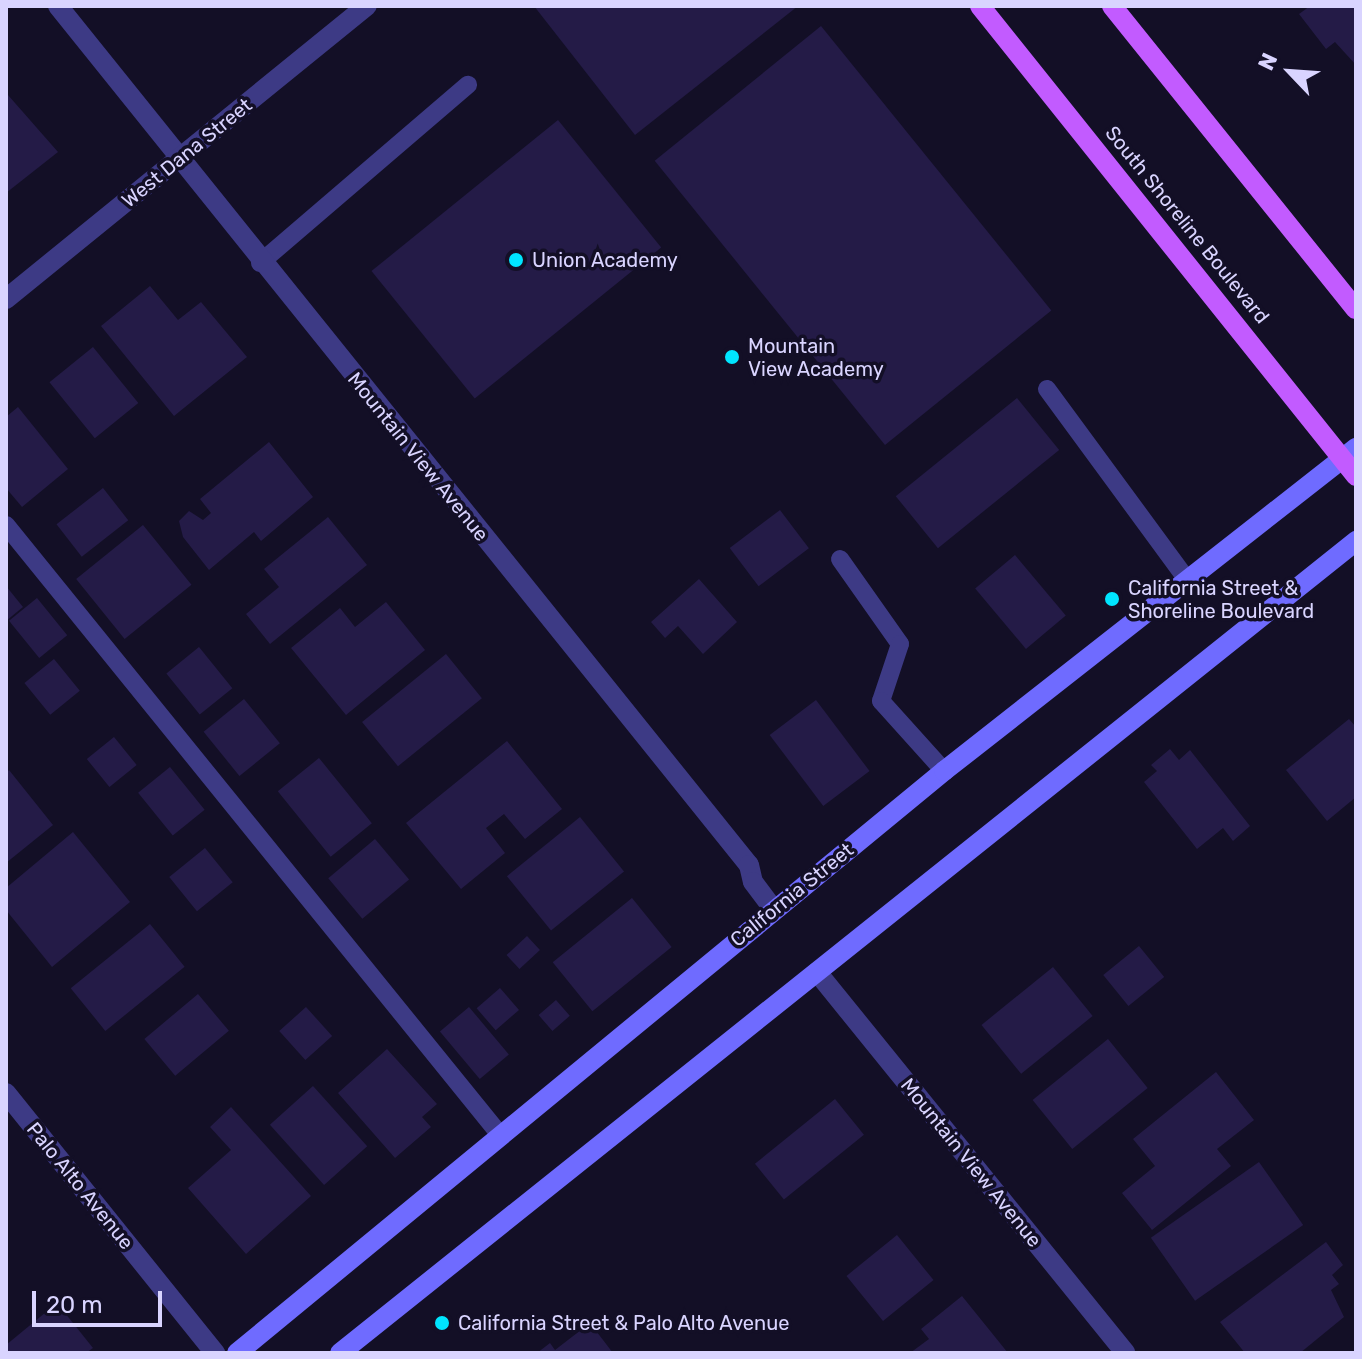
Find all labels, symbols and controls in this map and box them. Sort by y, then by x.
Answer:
north arrow [1250,32,1330,112]
text: N [1252,49,1283,75]
street label: West Dana Street [117,93,257,213]
street label: South Shoreline Boulevard [1100,121,1274,329]
place label: Union Academy [532,248,678,272]
marker: Union Academy [507,251,525,269]
place label: Mountain View Academy [748,334,885,381]
marker: Mountain View Academy [723,348,741,366]
street label: Mountain View Avenue [342,367,494,547]
place label: California Street & Shoreline Boulevard [1128,576,1314,623]
marker: California Street & Shoreline Boulevard [1103,590,1121,608]
street label: California Street [726,838,858,952]
street label: Mountain View Avenue [895,1073,1047,1253]
street label: Palo Alto Avenue [21,1117,139,1255]
scale bar [36,1275,166,1325]
text: 20 m [46,1291,103,1319]
place label: California Street & Palo Alto Avenue [458,1311,790,1335]
marker: California Street & Palo Alto Avenue [433,1314,451,1332]

